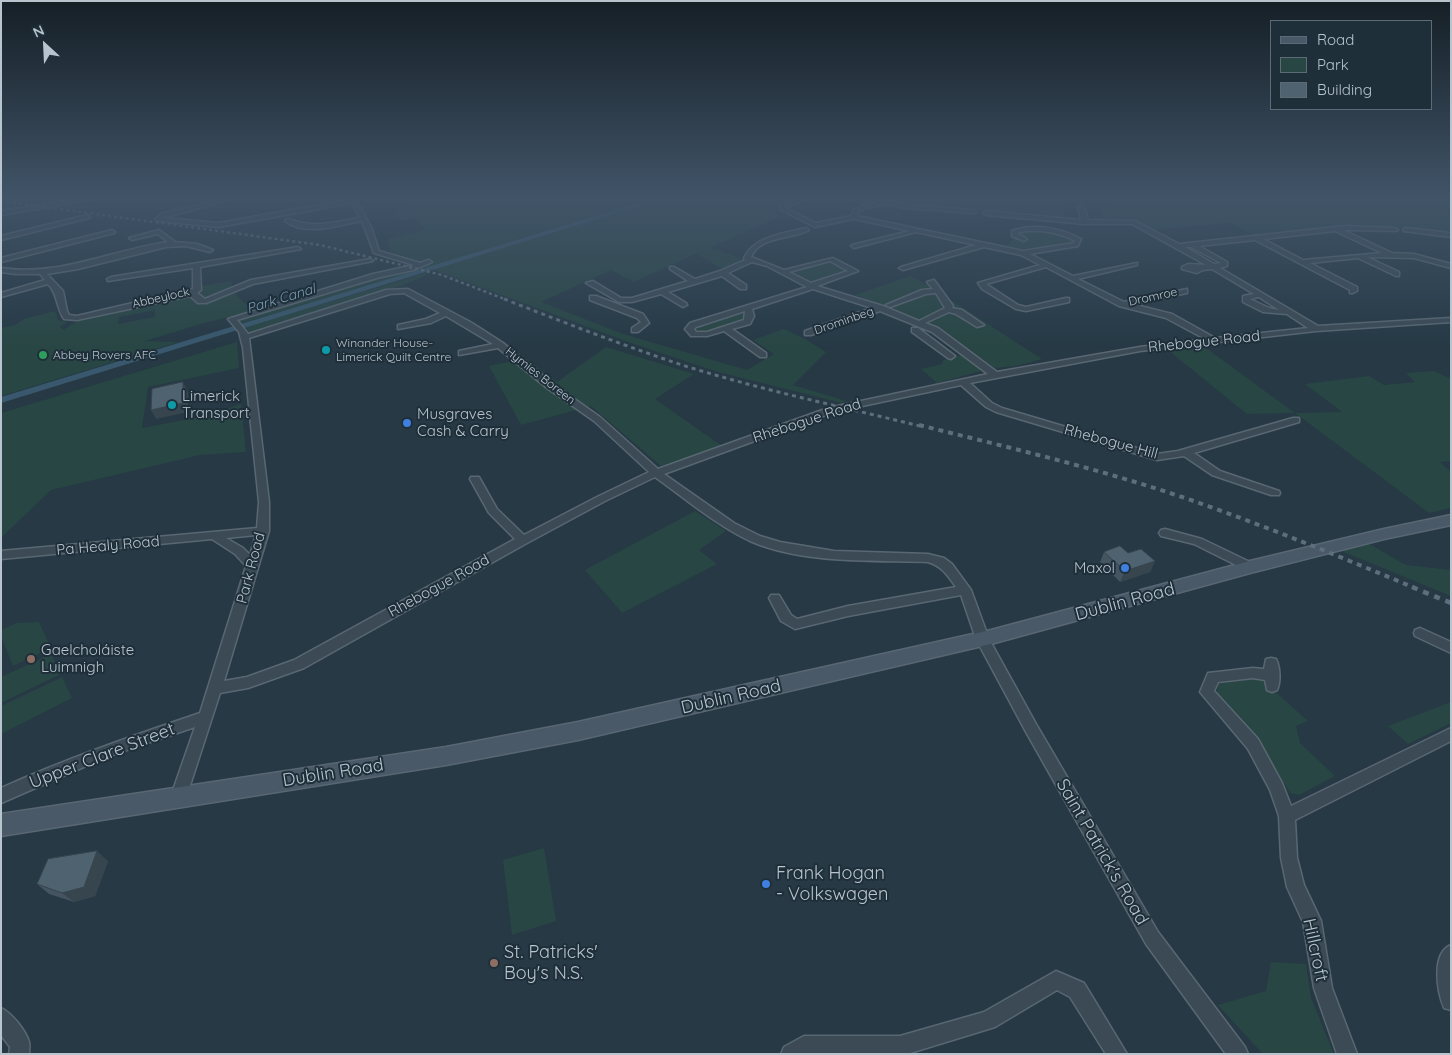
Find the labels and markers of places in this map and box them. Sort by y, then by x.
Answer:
place label: Winander House- Limerick Quilt Centre [336,336,451,364]
marker: Winander House- Limerick Quilt Centre [320,344,332,356]
place label: Abbey Rovers AFC [53,348,156,362]
marker: Abbey Rovers AFC [37,349,49,361]
place label: Limerick Transport [182,387,250,422]
marker: Limerick Transport [166,399,178,411]
place label: Musgraves Cash & Carry [417,405,509,440]
marker: Musgraves Cash & Carry [401,417,413,429]
place label: Maxol [1074,559,1115,577]
marker: Maxol [1119,562,1131,574]
place label: Gaelcholáiste Luimnigh [41,641,134,676]
marker: Gaelcholáiste Luimnigh [25,653,37,665]
place label: Frank Hogan - Volkswagen [776,863,888,906]
marker: Frank Hogan - Volkswagen [760,878,772,890]
place label: St. Patricks' Boy's N.S. [504,942,598,984]
marker: St. Patricks' Boy's N.S. [488,957,500,969]

